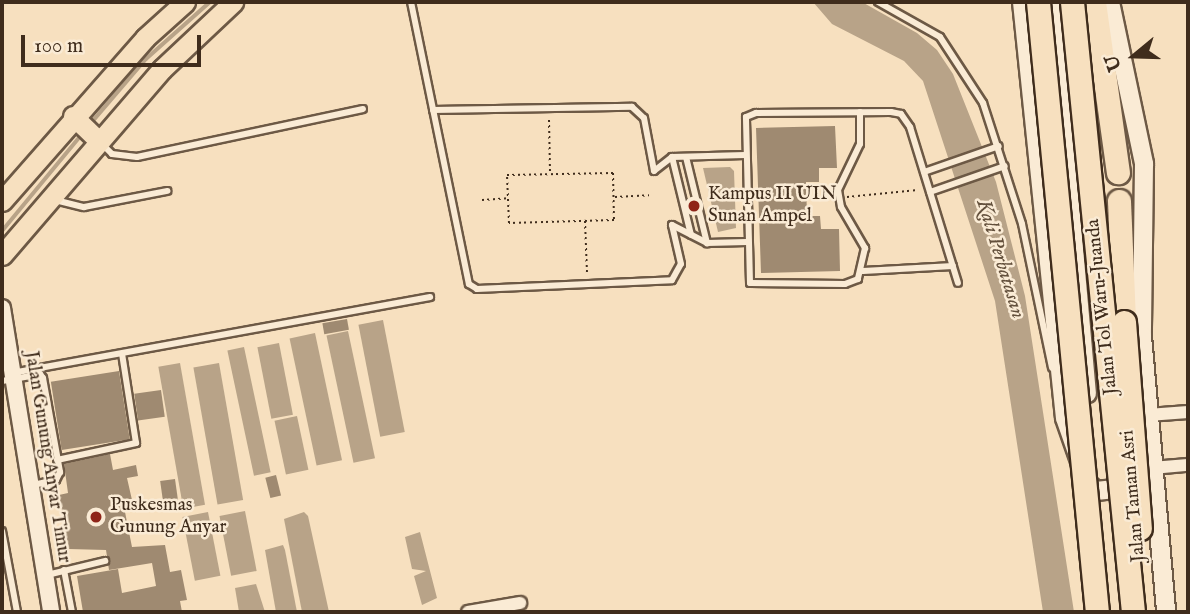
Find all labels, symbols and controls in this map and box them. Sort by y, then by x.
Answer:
scale bar [24,21,205,65]
north arrow [1099,21,1169,91]
text: 100 m [34,33,83,60]
text: U [1100,51,1128,74]
place label: Kampus II UIN Sunan Ampel [708,184,837,228]
water label: Kali Perbatasan [970,196,1030,322]
marker: Kampus II UIN Sunan Ampel [686,198,702,214]
street label: Jalan Tol Waru–Juanda [1082,218,1124,396]
street label: Jalan Gunung Anyar Timur [19,349,75,565]
street label: Jalan Taman Asri [1117,429,1151,563]
place label: Puskesmas Gunung Anyar [110,495,227,539]
marker: Puskesmas Gunung Anyar [88,509,104,525]

